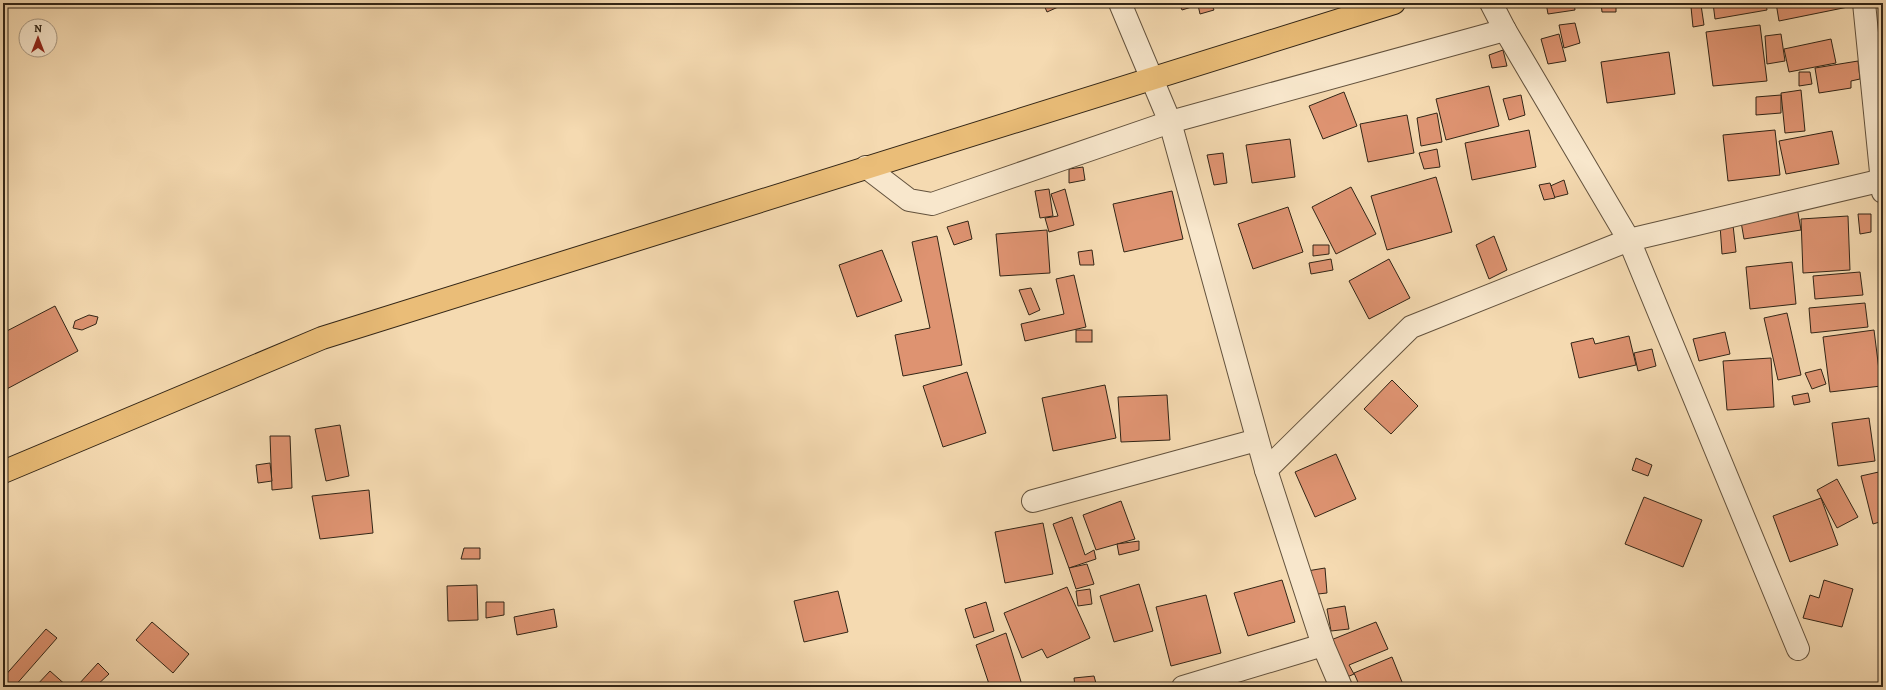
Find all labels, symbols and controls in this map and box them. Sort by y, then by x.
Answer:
north arrow [18,18,58,58]
text: N [34,21,42,36]

